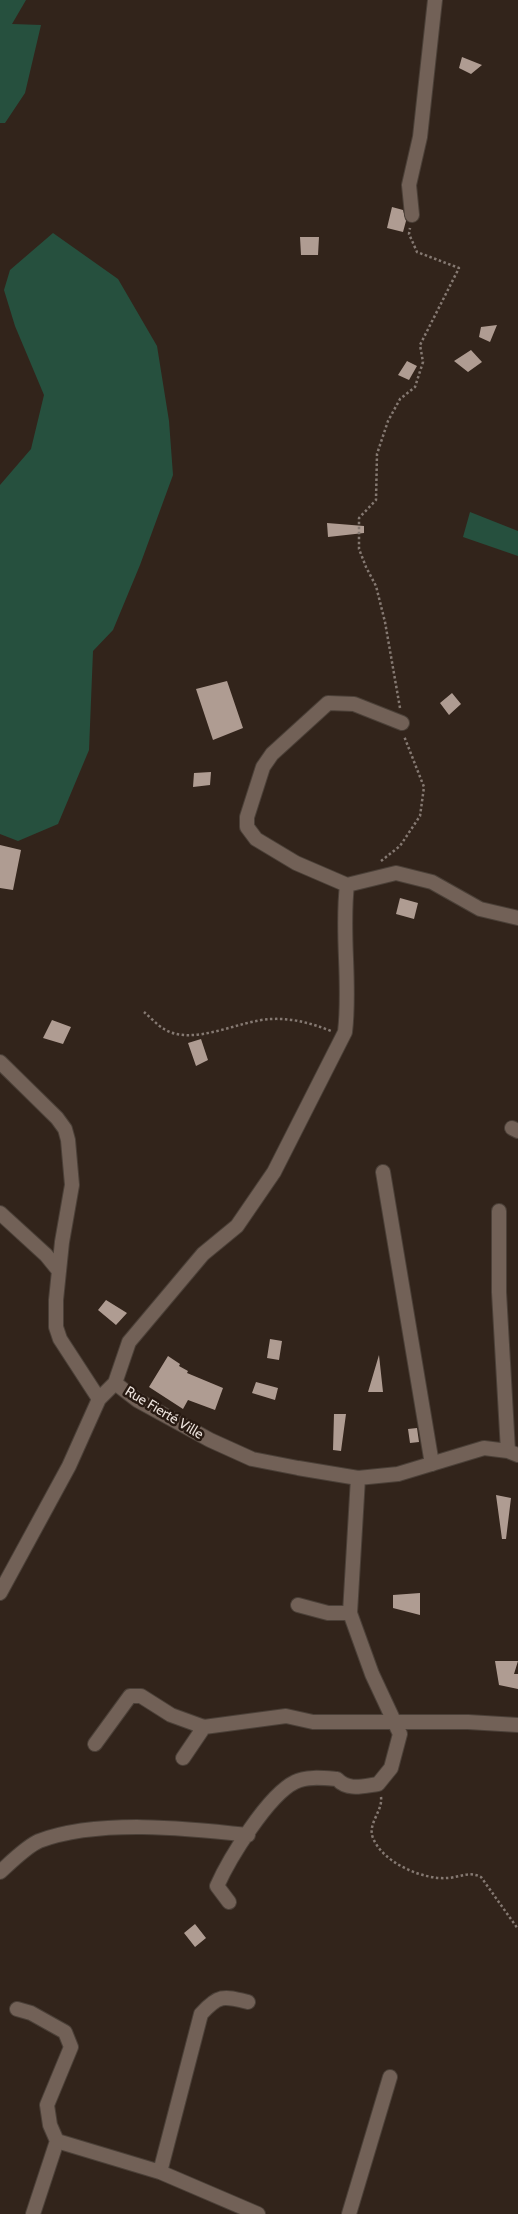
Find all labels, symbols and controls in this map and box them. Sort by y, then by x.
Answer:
street label: Rue Fierté Ville [122,1383,206,1443]

